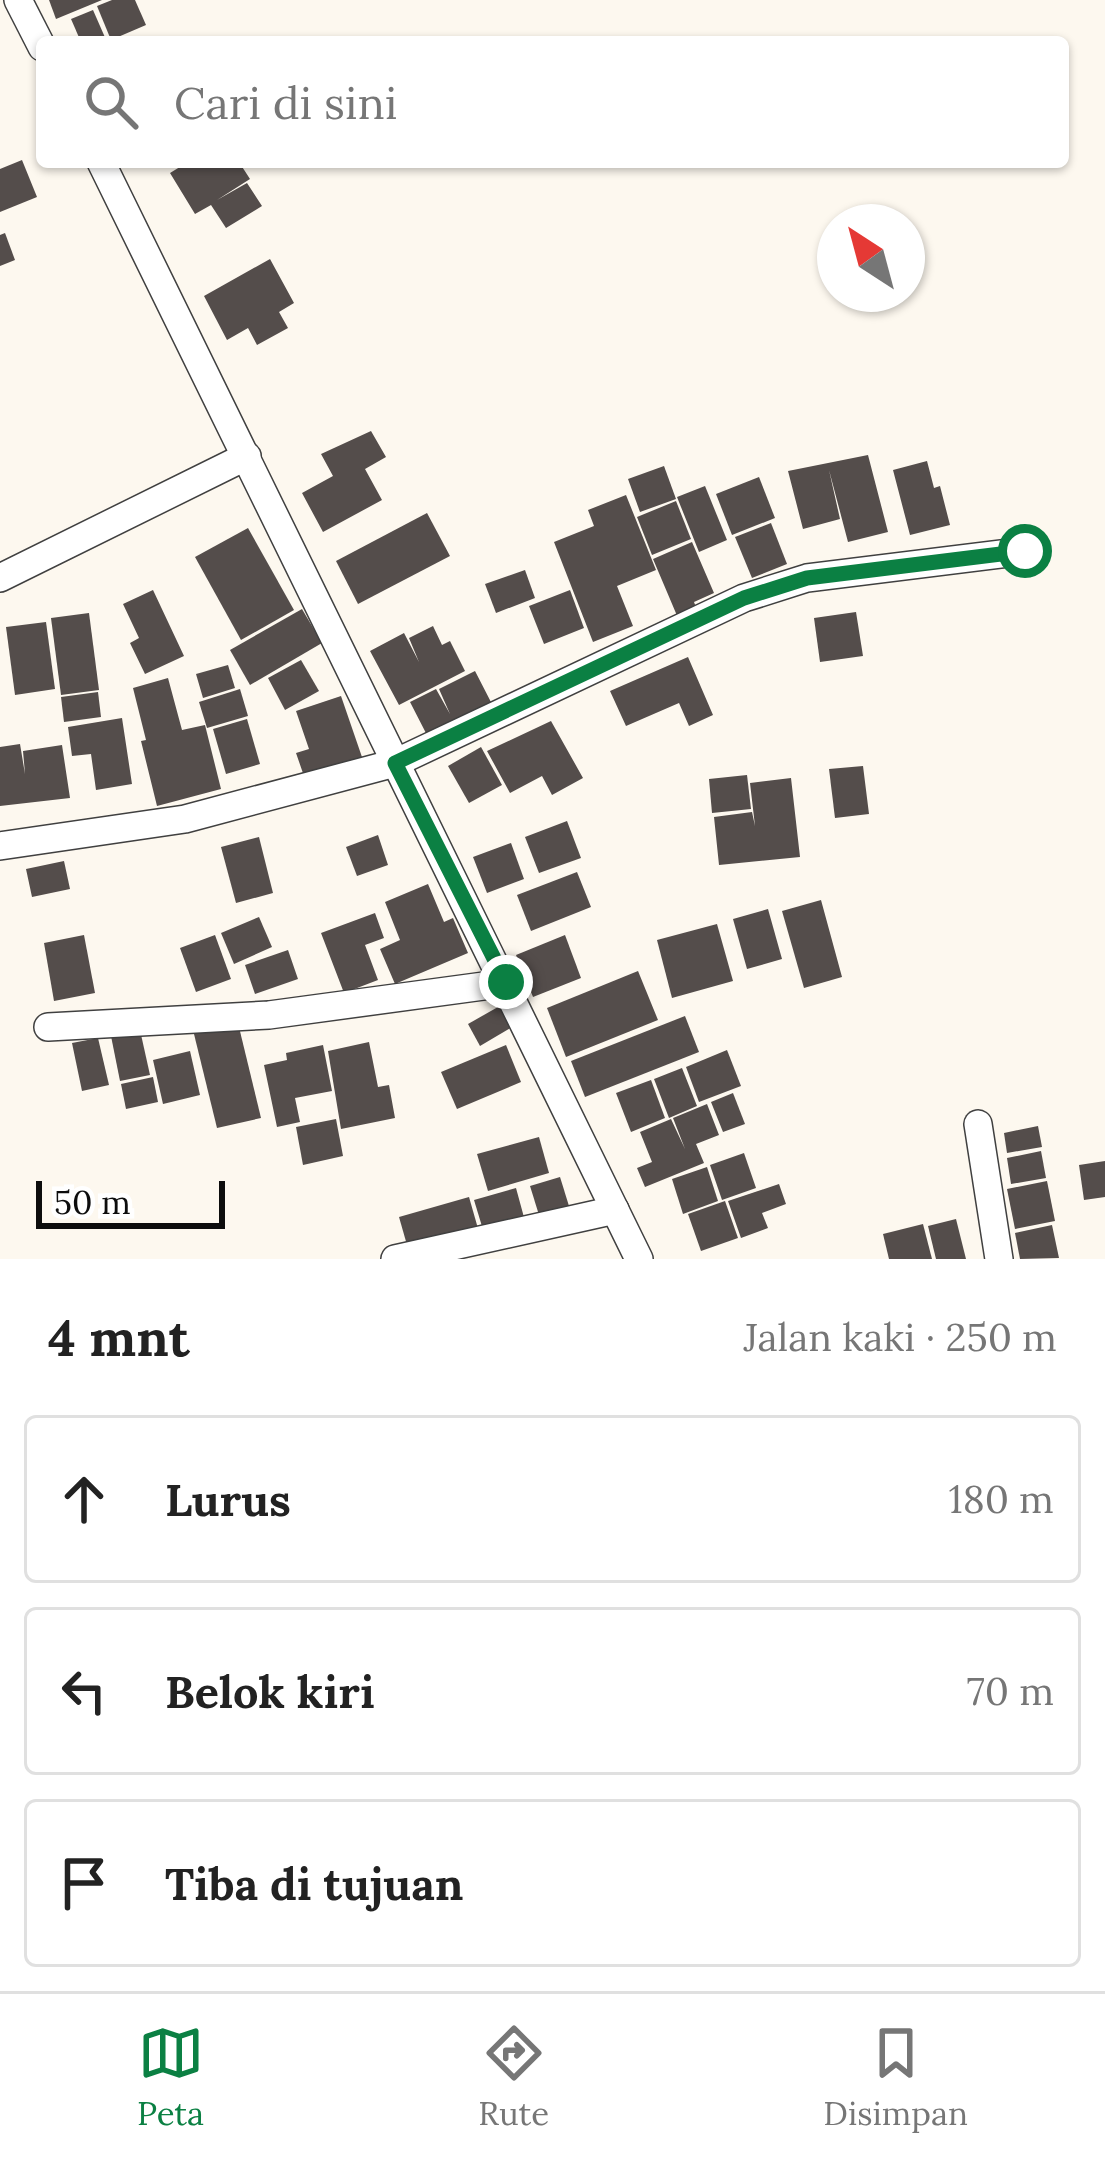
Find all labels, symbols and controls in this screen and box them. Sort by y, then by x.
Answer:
search box [36,36,1069,168]
icon: search [78,69,144,135]
text: Cari di sini [174,74,397,131]
north arrow [817,204,925,312]
route start [998,524,1052,578]
route end [479,955,533,1009]
scale bar [36,1175,225,1228]
text: 50 m [54,1181,131,1223]
text: 4 mnt [48,1305,190,1370]
text: Jalan kaki · 250 m [743,1312,1057,1362]
icon: ahead [51,1466,117,1532]
text: Lurus [165,1471,291,1528]
text: 180 m [949,1474,1054,1524]
icon: left [51,1658,117,1724]
text: Belok kiri [165,1663,375,1720]
text: 70 m [967,1666,1054,1716]
icon: arrive [51,1850,117,1916]
text: Tiba di tujuan [165,1855,463,1912]
tab: Peta [137,2020,204,2134]
tab: Rute [478,2020,549,2134]
tab: Disimpan [823,2020,968,2134]

